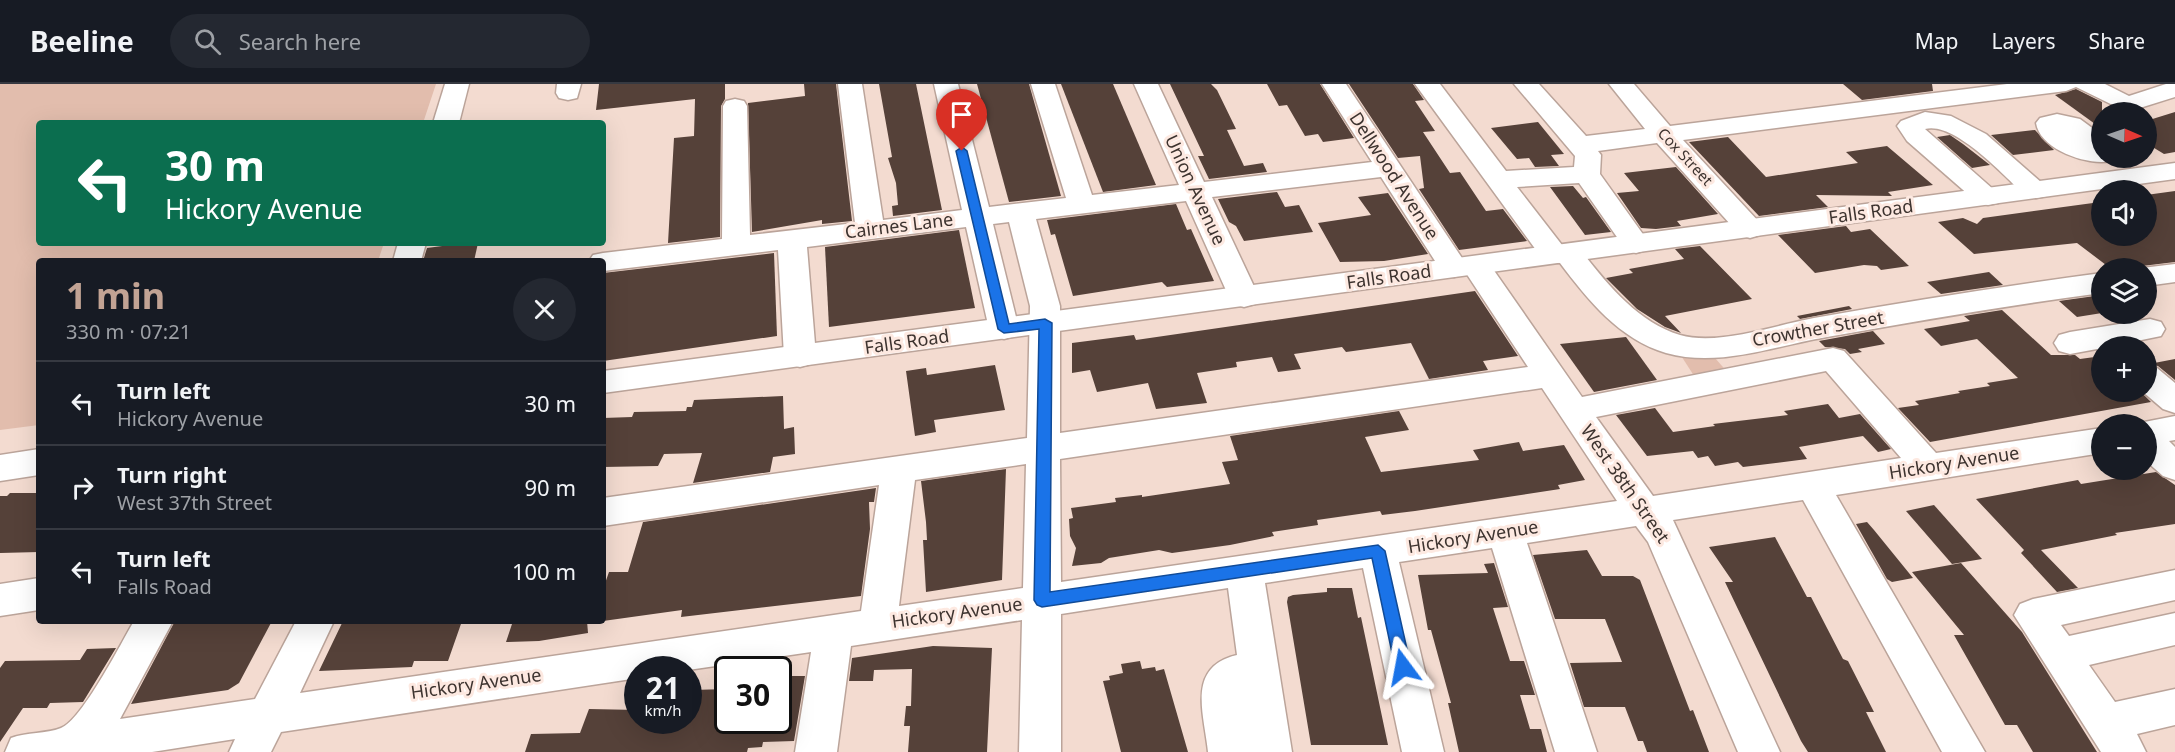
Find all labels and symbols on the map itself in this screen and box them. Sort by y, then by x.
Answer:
pin [936,89,987,151]
north arrow [2091,102,2157,168]
street label: Dellwood Avenue [1345,107,1445,244]
street label: Cox Street [1654,123,1718,190]
street label: Union Avenue [1160,131,1232,248]
street label: Falls Road [1827,193,1915,229]
street label: Cairnes Lane [843,206,954,244]
street label: Falls Road [1345,258,1433,294]
street label: Crowther Street [1750,305,1886,351]
street label: Falls Road [863,323,951,359]
street label: West 38th Street [1576,419,1676,548]
street label: Hickory Avenue [1887,440,2021,484]
street label: Hickory Avenue [1406,514,1540,558]
street label: Hickory Avenue [890,591,1024,633]
position arrow [1371,635,1435,699]
speed limit sign: 30 [714,656,792,734]
street label: Hickory Avenue [409,662,543,704]

